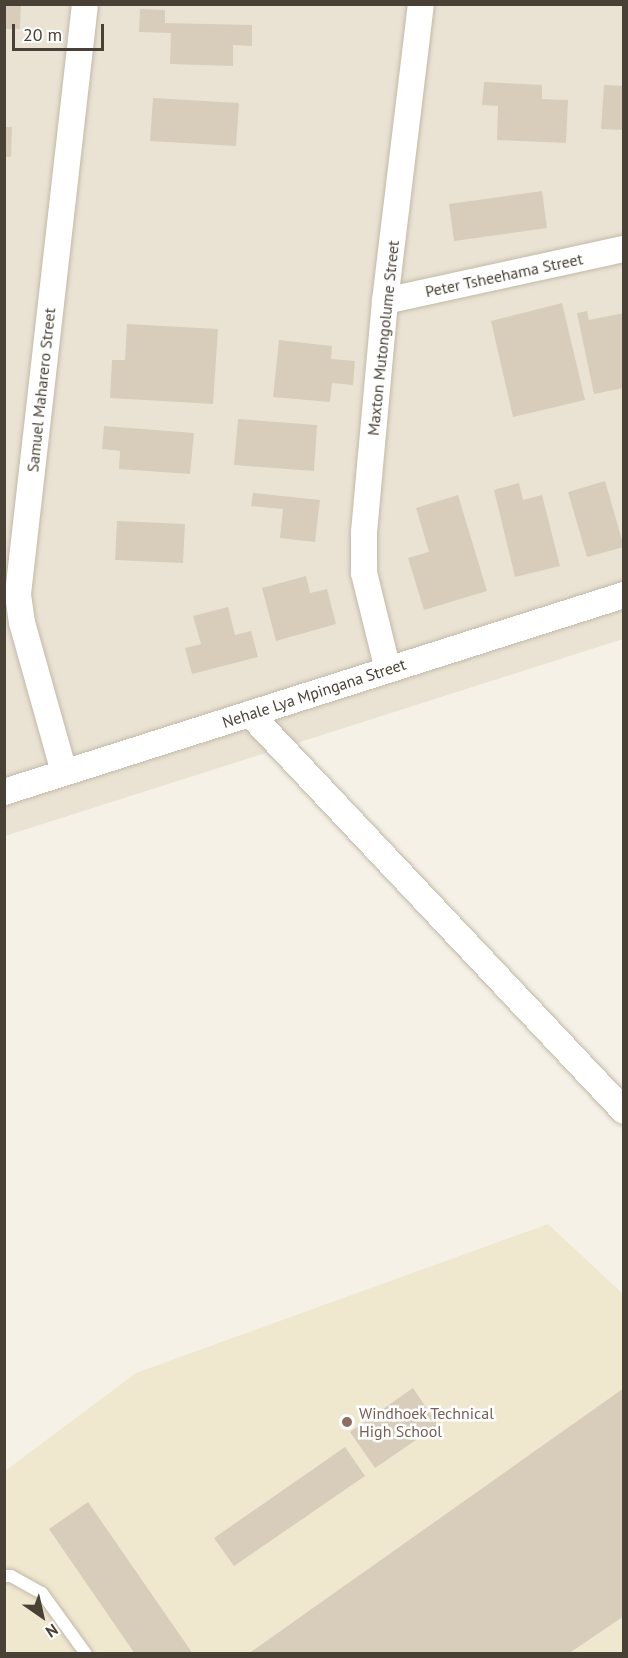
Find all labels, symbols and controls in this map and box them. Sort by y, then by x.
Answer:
scale bar [15,12,106,50]
text: 20 m [23,23,62,46]
street label: Maxton Mutongolume Street [363,239,403,437]
street label: Peter Tsheehama Street [423,249,585,301]
street label: Samuel Maharero Street [23,307,59,473]
street label: Nehale Lya Mpingana Street [220,654,408,732]
place label: Windhoek Technical High School [359,1403,495,1441]
marker: Windhoek Technical High School [340,1415,354,1429]
north arrow [12,1586,72,1646]
text: N [42,1620,62,1642]

